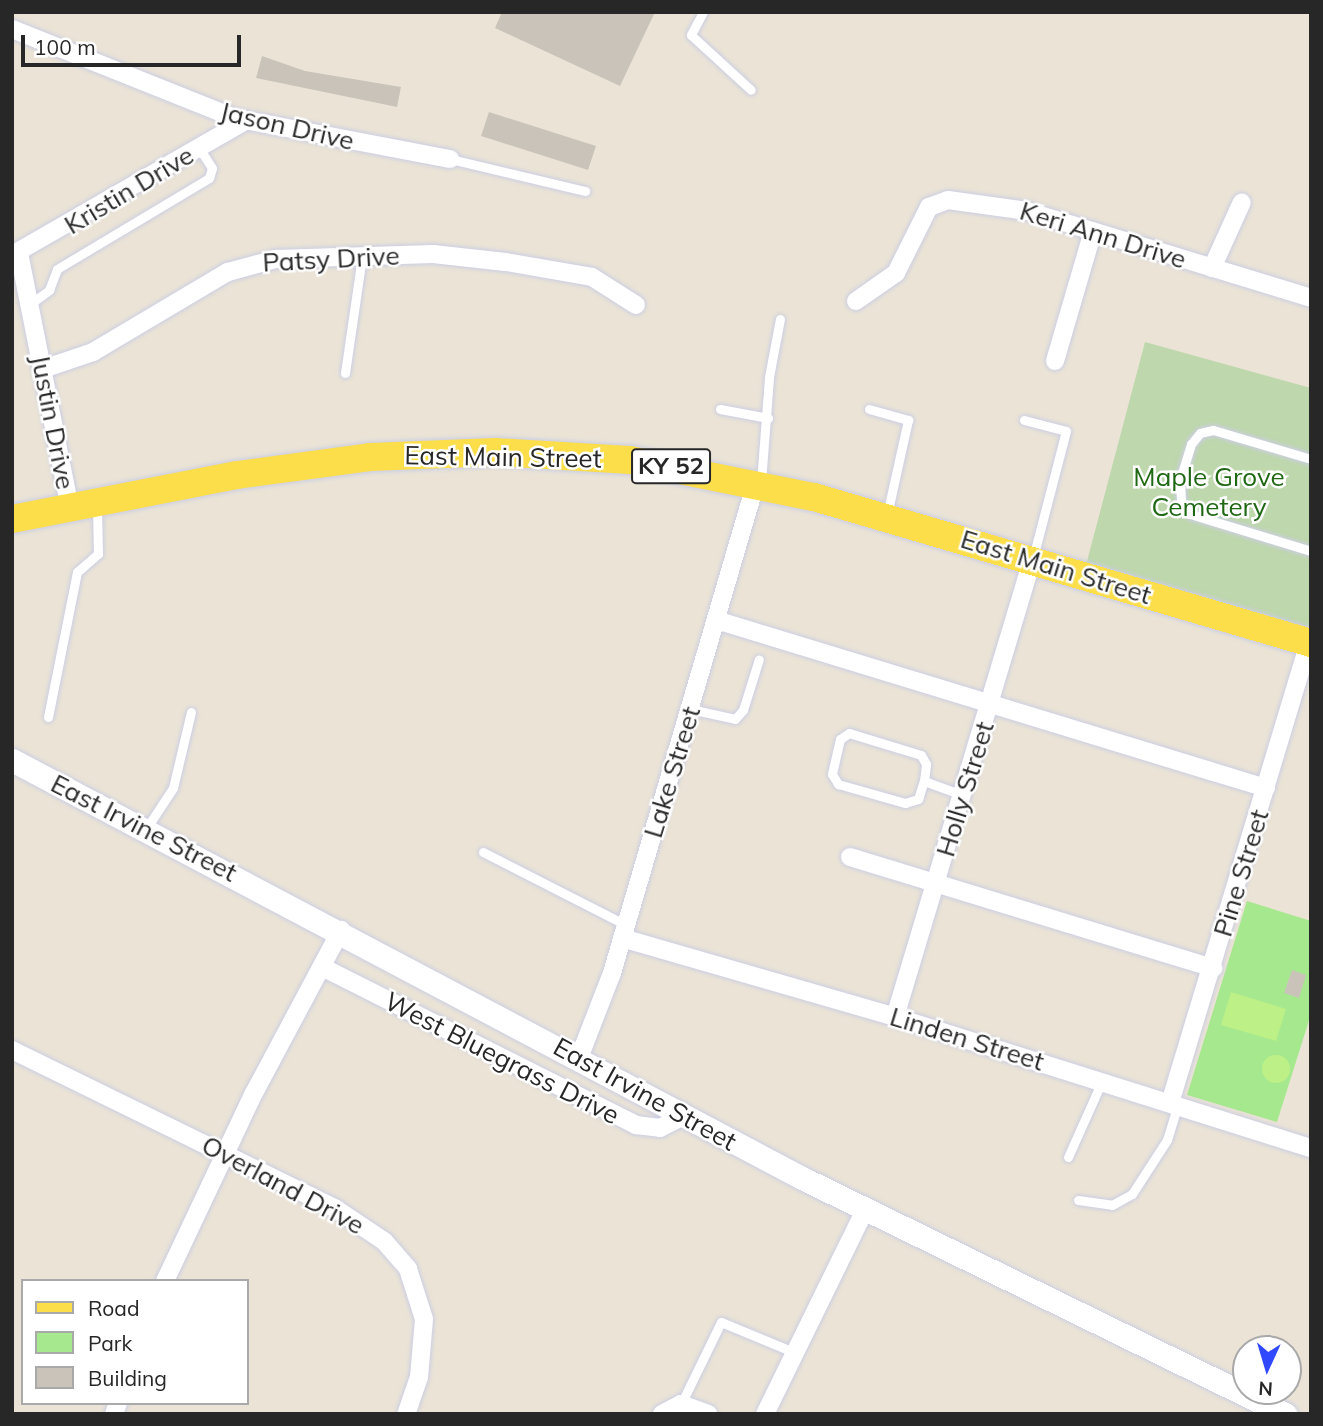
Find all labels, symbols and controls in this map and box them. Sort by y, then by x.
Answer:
scale bar [24,21,245,65]
text: 100 m [34,34,96,60]
street label: Jason Drive [217,95,357,157]
street label: Kristin Drive [59,139,199,241]
street label: Keri Ann Drive [1016,195,1190,275]
street label: Patsy Drive [262,240,400,278]
street label: Justin Drive [25,352,81,492]
street label: East Main Street [404,440,602,474]
road number: KY 52 [631,446,711,486]
park label: Maple Grove Cemetery [1133,461,1285,522]
street label: East Main Street [957,523,1155,611]
street label: Lake Street [637,703,707,841]
street label: Holly Street [930,718,1000,860]
street label: East Irvine Street [46,768,242,888]
street label: Pine Street [1207,806,1275,940]
street label: West Bluegrass Drive [379,985,625,1131]
street label: Linden Street [886,1001,1048,1077]
street label: East Irvine Street [548,1031,742,1157]
street label: Overland Drive [196,1129,370,1241]
legend [21,1279,248,1405]
text: Road [88,1295,139,1321]
text: Park [88,1330,132,1356]
north arrow [1232,1335,1302,1405]
text: Building [88,1365,167,1391]
text: N [1258,1376,1274,1401]

